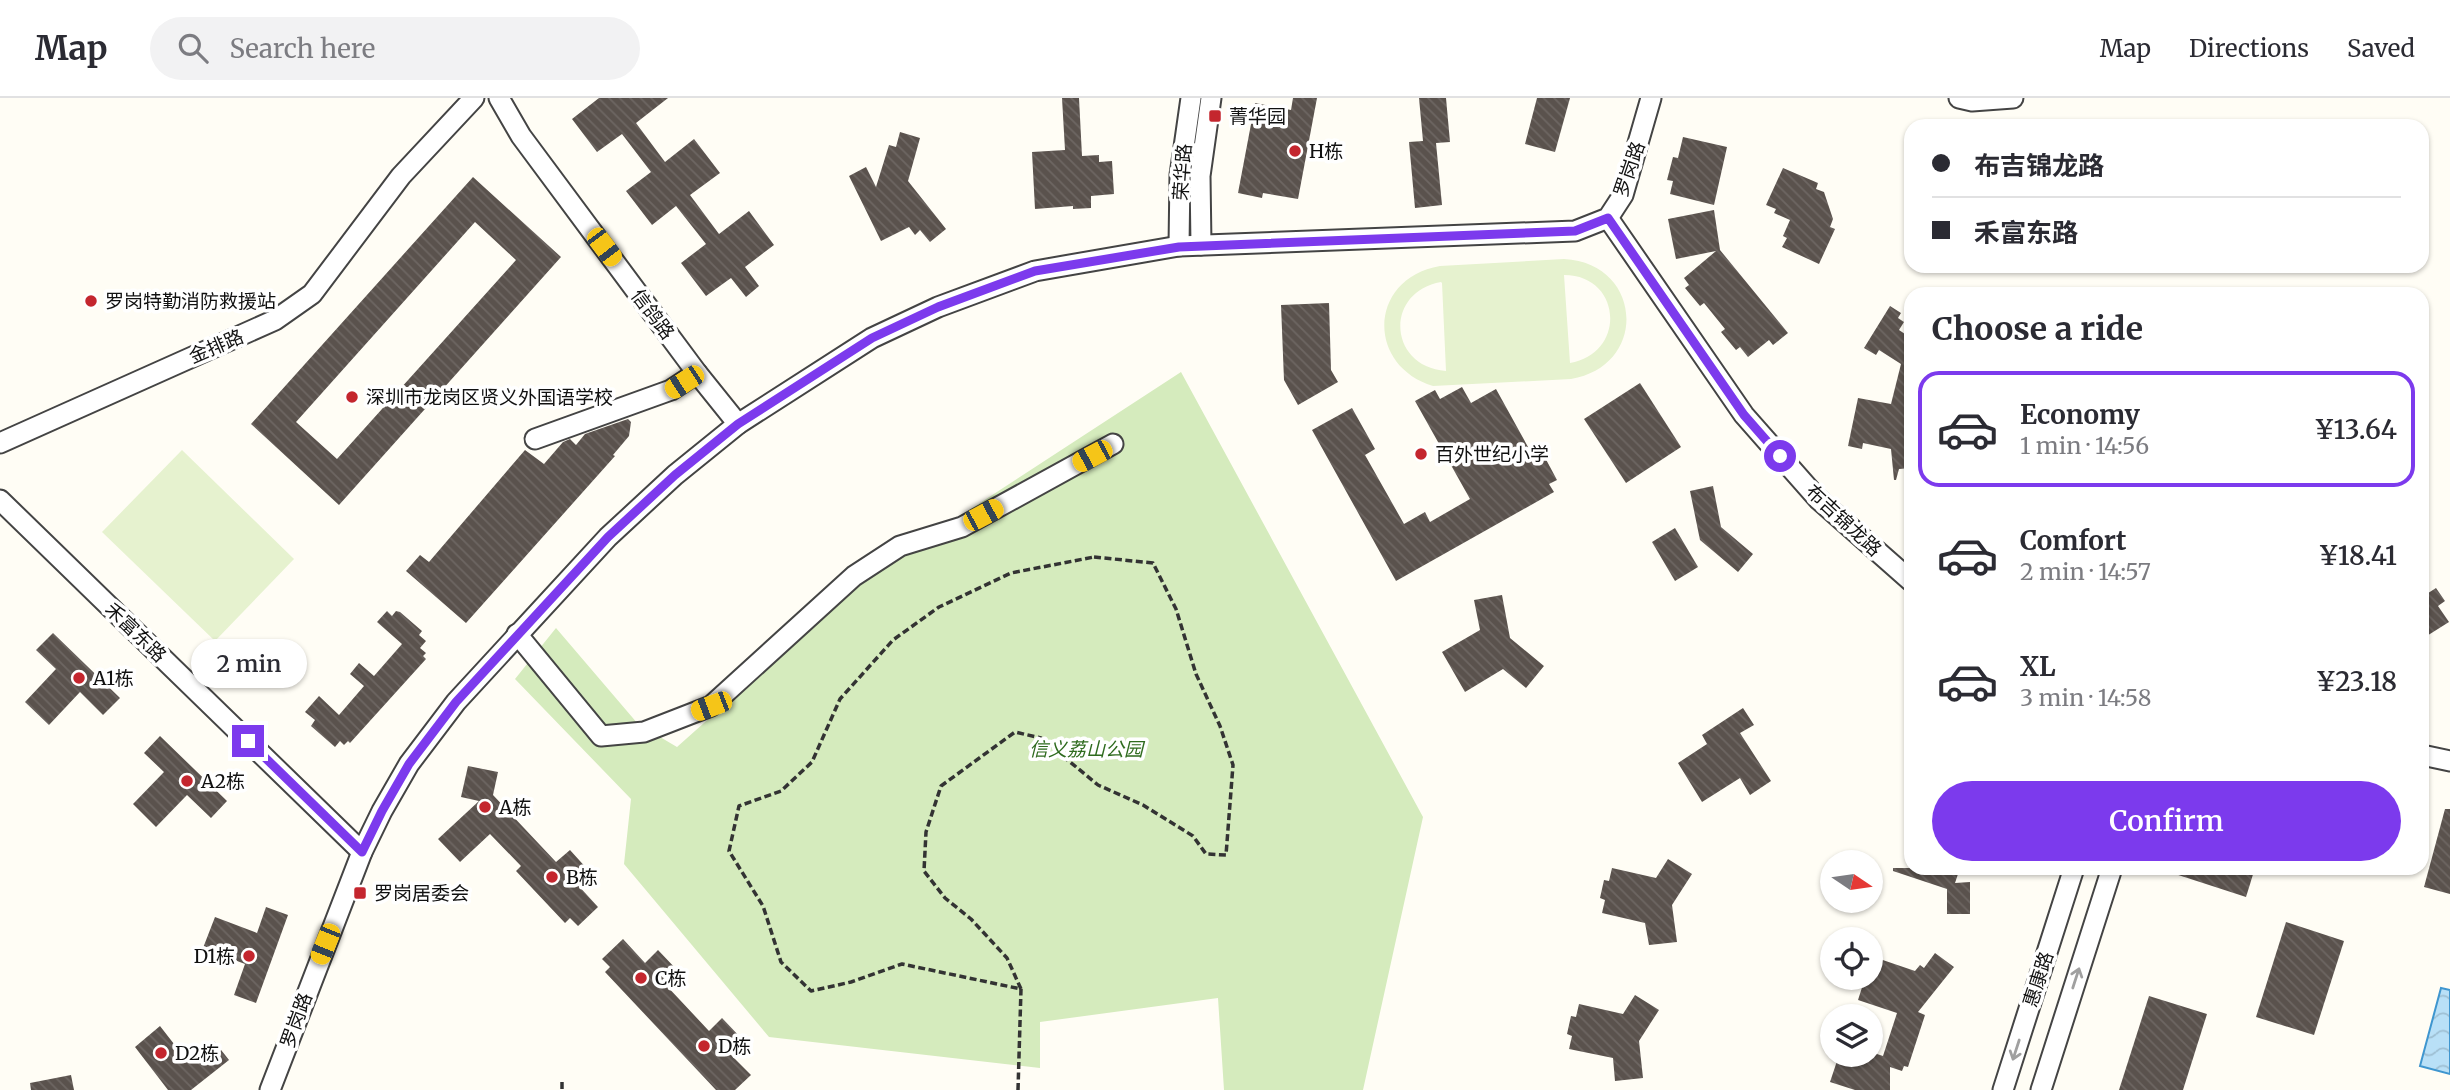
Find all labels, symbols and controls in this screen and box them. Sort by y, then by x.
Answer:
search box [150,17,640,80]
text: Map [35,28,108,69]
icon: search [174,29,212,67]
text: Search here [230,32,375,65]
text: Map [2100,33,2151,64]
text: Directions [2189,33,2309,64]
text: Saved [2347,33,2415,64]
place label: 菁华园 [1229,104,1286,128]
marker: 菁华园 [1207,108,1223,124]
street label: 罗岗路 [1608,138,1650,200]
place label: H栋 [1309,139,1343,163]
street label: 荣华路 [1168,143,1196,201]
marker: H栋 [1287,143,1303,159]
text: 布吉锦龙路 [1974,149,2104,182]
text: 禾富东路 [1974,216,2078,249]
car [583,224,626,270]
street label: 信鸽路 [626,284,680,344]
place label: 罗岗特勤消防救援站 [105,289,276,313]
marker: 罗岗特勤消防救援站 [83,293,99,309]
text: Choose a ride [1932,309,2143,349]
street label: 金排路 [185,324,247,368]
car [661,362,708,402]
place label: 深圳市龙岗区贤义外国语学校 [366,385,613,409]
marker: 深圳市龙岗区贤义外国语学校 [344,389,360,405]
icon: car [1936,398,1999,461]
text: Economy [2020,398,2140,431]
text: ¥13.64 [2314,413,2397,446]
text: 1 min · 14:56 [2020,431,2149,460]
car [1069,437,1116,475]
route start [1764,440,1796,472]
place label: 百外世纪小学 [1435,442,1549,466]
marker: 百外世纪小学 [1413,446,1429,462]
street label: 布吉锦龙路 [1801,479,1887,561]
car [960,496,1007,534]
icon: car [1936,524,1999,587]
text: Comfort [2020,524,2126,557]
text: ¥18.41 [2319,539,2397,572]
text: 2 min · 14:57 [2020,557,2151,586]
street label: 禾富东路 [100,597,172,667]
callout: 2 min [190,640,306,688]
text: 2 min [217,649,281,678]
icon: car [1936,650,1999,713]
text: XL [2020,650,2056,683]
text: ¥23.18 [2316,665,2397,698]
place label: A1栋 [92,666,134,690]
marker: A1栋 [71,670,87,686]
text: 3 min · 14:58 [2020,683,2152,712]
car [688,689,735,723]
route end [232,725,264,757]
park label: 信义荔山公园 [1029,737,1146,761]
place label: A2栋 [200,769,245,793]
marker: A2栋 [179,773,195,789]
button: Confirm [1932,781,2401,861]
place label: A栋 [498,795,531,819]
marker: A栋 [477,799,493,815]
north arrow [1820,850,1883,914]
map controls [1820,850,1883,1067]
place label: B栋 [566,865,598,889]
marker: B栋 [544,869,560,885]
place label: 罗岗居委会 [374,881,469,905]
marker: 罗岗居委会 [352,885,368,901]
car [308,921,343,967]
button: locate [1820,927,1883,990]
place label: D1栋 [194,944,235,968]
marker: D1栋 [241,948,257,964]
street label: 惠康路 [2018,948,2058,1010]
place label: C栋 [655,966,686,990]
one-way arrow [2071,968,2084,990]
marker: C栋 [633,970,649,986]
street label: 罗岗路 [275,989,317,1051]
button: layers [1820,1004,1883,1067]
place label: D栋 [718,1034,751,1058]
marker: D栋 [696,1038,712,1054]
one-way arrow [2009,1038,2021,1060]
place label: D2栋 [175,1041,219,1065]
marker: D2栋 [153,1045,169,1061]

